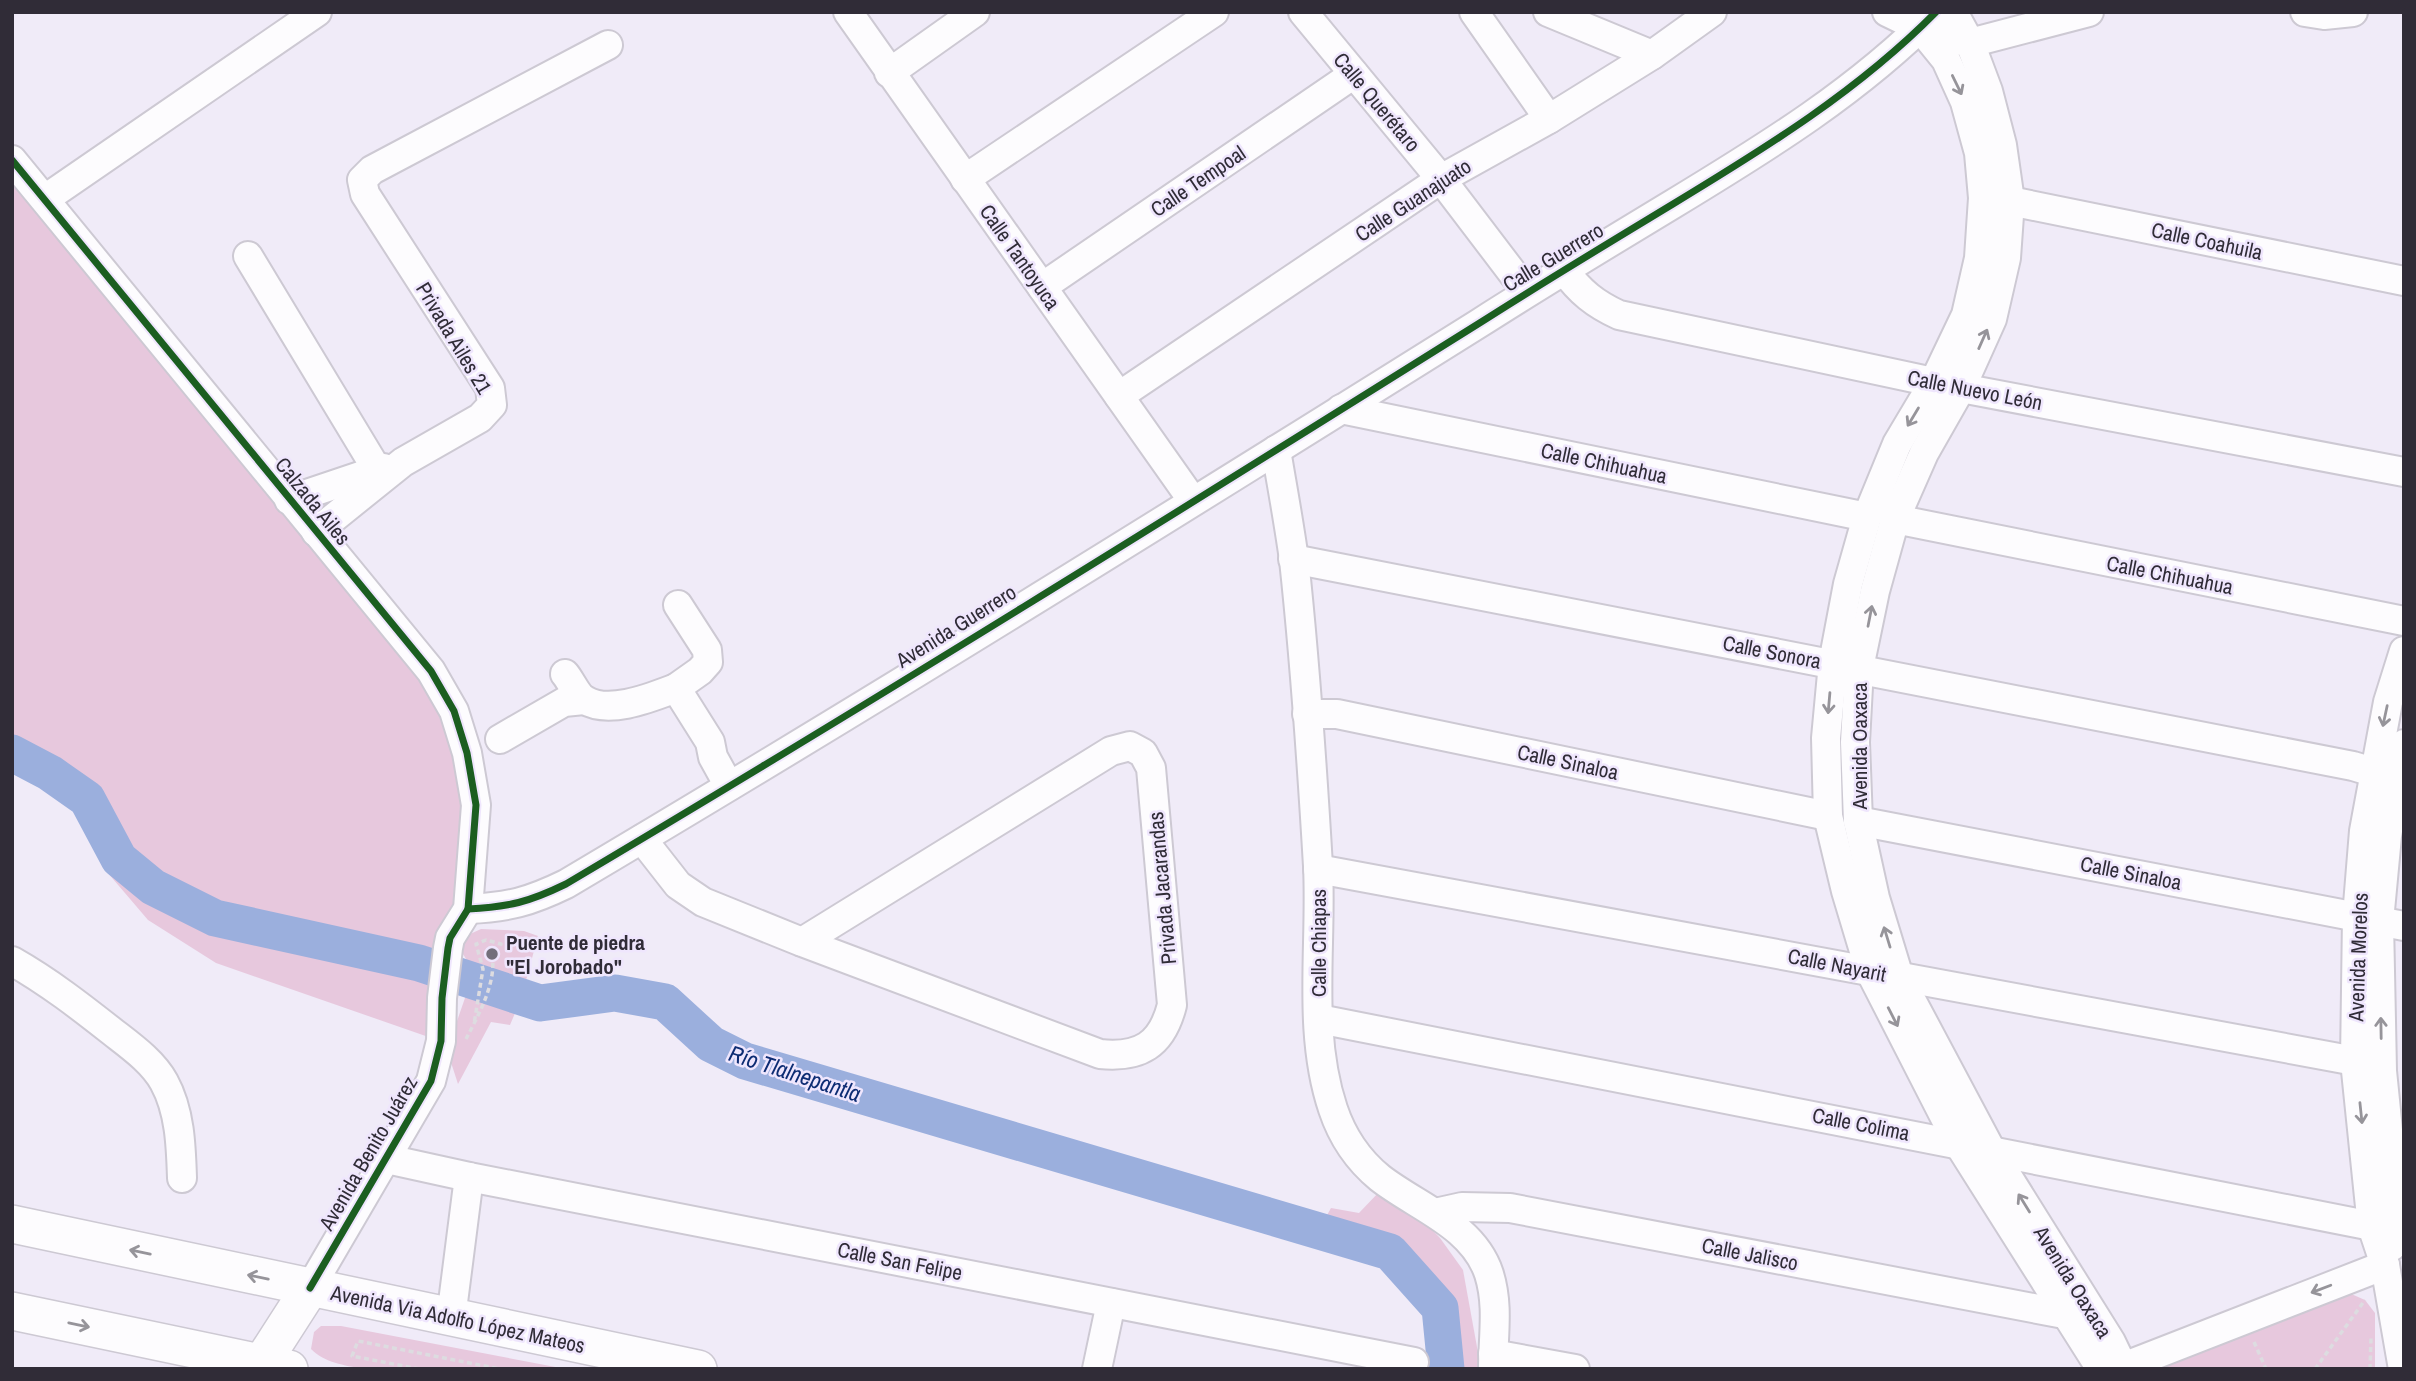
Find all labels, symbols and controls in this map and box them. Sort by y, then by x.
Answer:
street label: Calle Querétaro [1327,46,1427,158]
one-way arrow [1951,74,1965,95]
street label: Calle Tempoal [1145,139,1251,223]
street label: Calle Guanajuato [1349,152,1477,248]
street label: Calle Tantoyuca [973,198,1067,316]
street label: Calle Guerrero [1497,215,1609,299]
street label: Calle Coahuila [2149,215,2266,267]
street label: Privada Ailes 21 [409,277,499,400]
one-way arrow [1977,329,1990,350]
street label: Calle Nuevo León [1905,363,2045,417]
one-way arrow [1906,406,1920,426]
street label: Calle Chihuahua [1538,435,1670,491]
street label: Calzada Ailes [269,451,357,551]
street label: Calle Chihuahua [2104,549,2236,602]
street label: Avenida Guerrero [890,578,1022,675]
one-way arrow [1863,605,1877,628]
street label: Calle Sonora [1720,628,1824,676]
street label: Avenida Oaxaca [1845,682,1874,811]
one-way arrow [1822,691,1835,714]
one-way arrow [2377,704,2391,727]
street label: Calle Sinaloa [1515,737,1622,787]
street label: Privada Jacarandas [1141,810,1183,966]
street label: Calle Sinaloa [2078,849,2184,897]
street label: Calle Chiapas [1304,889,1333,997]
street label: Avenida Morelos [2341,892,2375,1023]
one-way arrow [1879,926,1892,948]
place label: Puente de piedra "El Jorobado" [506,928,645,981]
street label: Calle Nayarit [1785,941,1889,989]
marker: Puente de piedra "El Jorobado" [484,946,500,962]
one-way arrow [1887,1006,1901,1027]
one-way arrow [2374,1017,2388,1040]
water label: Río Tlalnepantla [725,1037,865,1109]
street label: Avenida Benito Juárez [311,1070,424,1236]
street label: Calle Colima [1810,1100,1913,1148]
one-way arrow [2354,1101,2367,1124]
one-way arrow [2017,1194,2031,1214]
street label: Avenida Oaxaca [2027,1220,2119,1344]
street label: Calle Jalisco [1699,1230,1801,1278]
street label: Calle San Felipe [835,1235,965,1287]
one-way arrow [129,1245,152,1259]
one-way arrow [247,1270,270,1284]
street label: Avenida Via Adolfo López Mateos [327,1278,588,1360]
one-way arrow [2311,1284,2333,1297]
one-way arrow [67,1318,90,1332]

